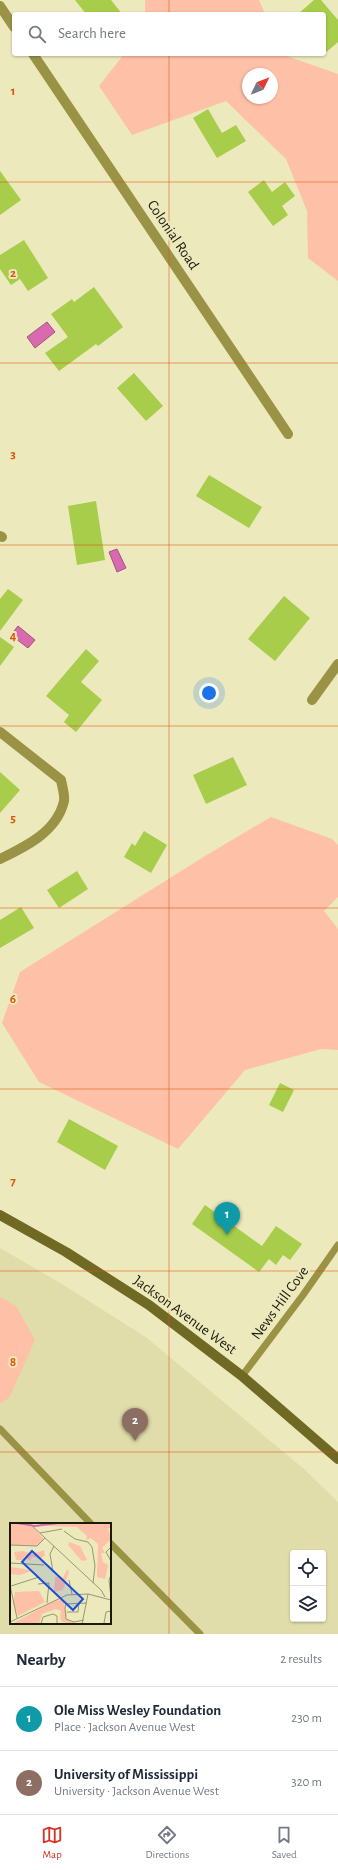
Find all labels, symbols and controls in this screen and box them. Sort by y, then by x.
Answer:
search box [12,12,326,56]
icon: search [26,23,48,45]
text: Search here [58,26,126,41]
north arrow [242,68,278,104]
text: 1 [11,85,15,98]
street label: Colonial Road [144,198,202,273]
text: 2 [10,267,16,280]
text: 3 [10,448,16,461]
text: 4 [10,630,17,643]
your location [199,683,219,703]
text: 5 [10,812,16,825]
text: 6 [10,993,16,1006]
text: 7 [10,1175,16,1188]
pin: 1 [214,1202,240,1235]
street label: News Hill Cove [249,1264,312,1342]
street label: Jackson Avenue West [131,1273,239,1357]
text: 8 [10,1356,16,1369]
pin: 2 [122,1408,148,1441]
inset map [10,1523,111,1624]
map controls [290,1550,326,1622]
button: locate [290,1550,326,1586]
button: layers [290,1586,326,1622]
text: Nearby [16,1651,66,1668]
text: 2 results [280,1653,322,1666]
text: Ole Miss Wesley Foundation [54,1703,221,1718]
text: 1 [27,1712,31,1725]
text: 230 m [291,1712,322,1725]
text: Place · Jackson Avenue West [54,1721,195,1734]
text: University of Mississippi [54,1767,198,1782]
text: 2 [26,1776,32,1789]
text: 320 m [291,1776,322,1789]
text: University · Jackson Avenue West [54,1785,219,1798]
tab: Map [41,1824,63,1861]
tab: Directions [145,1824,189,1861]
tab: Saved [272,1824,297,1861]

